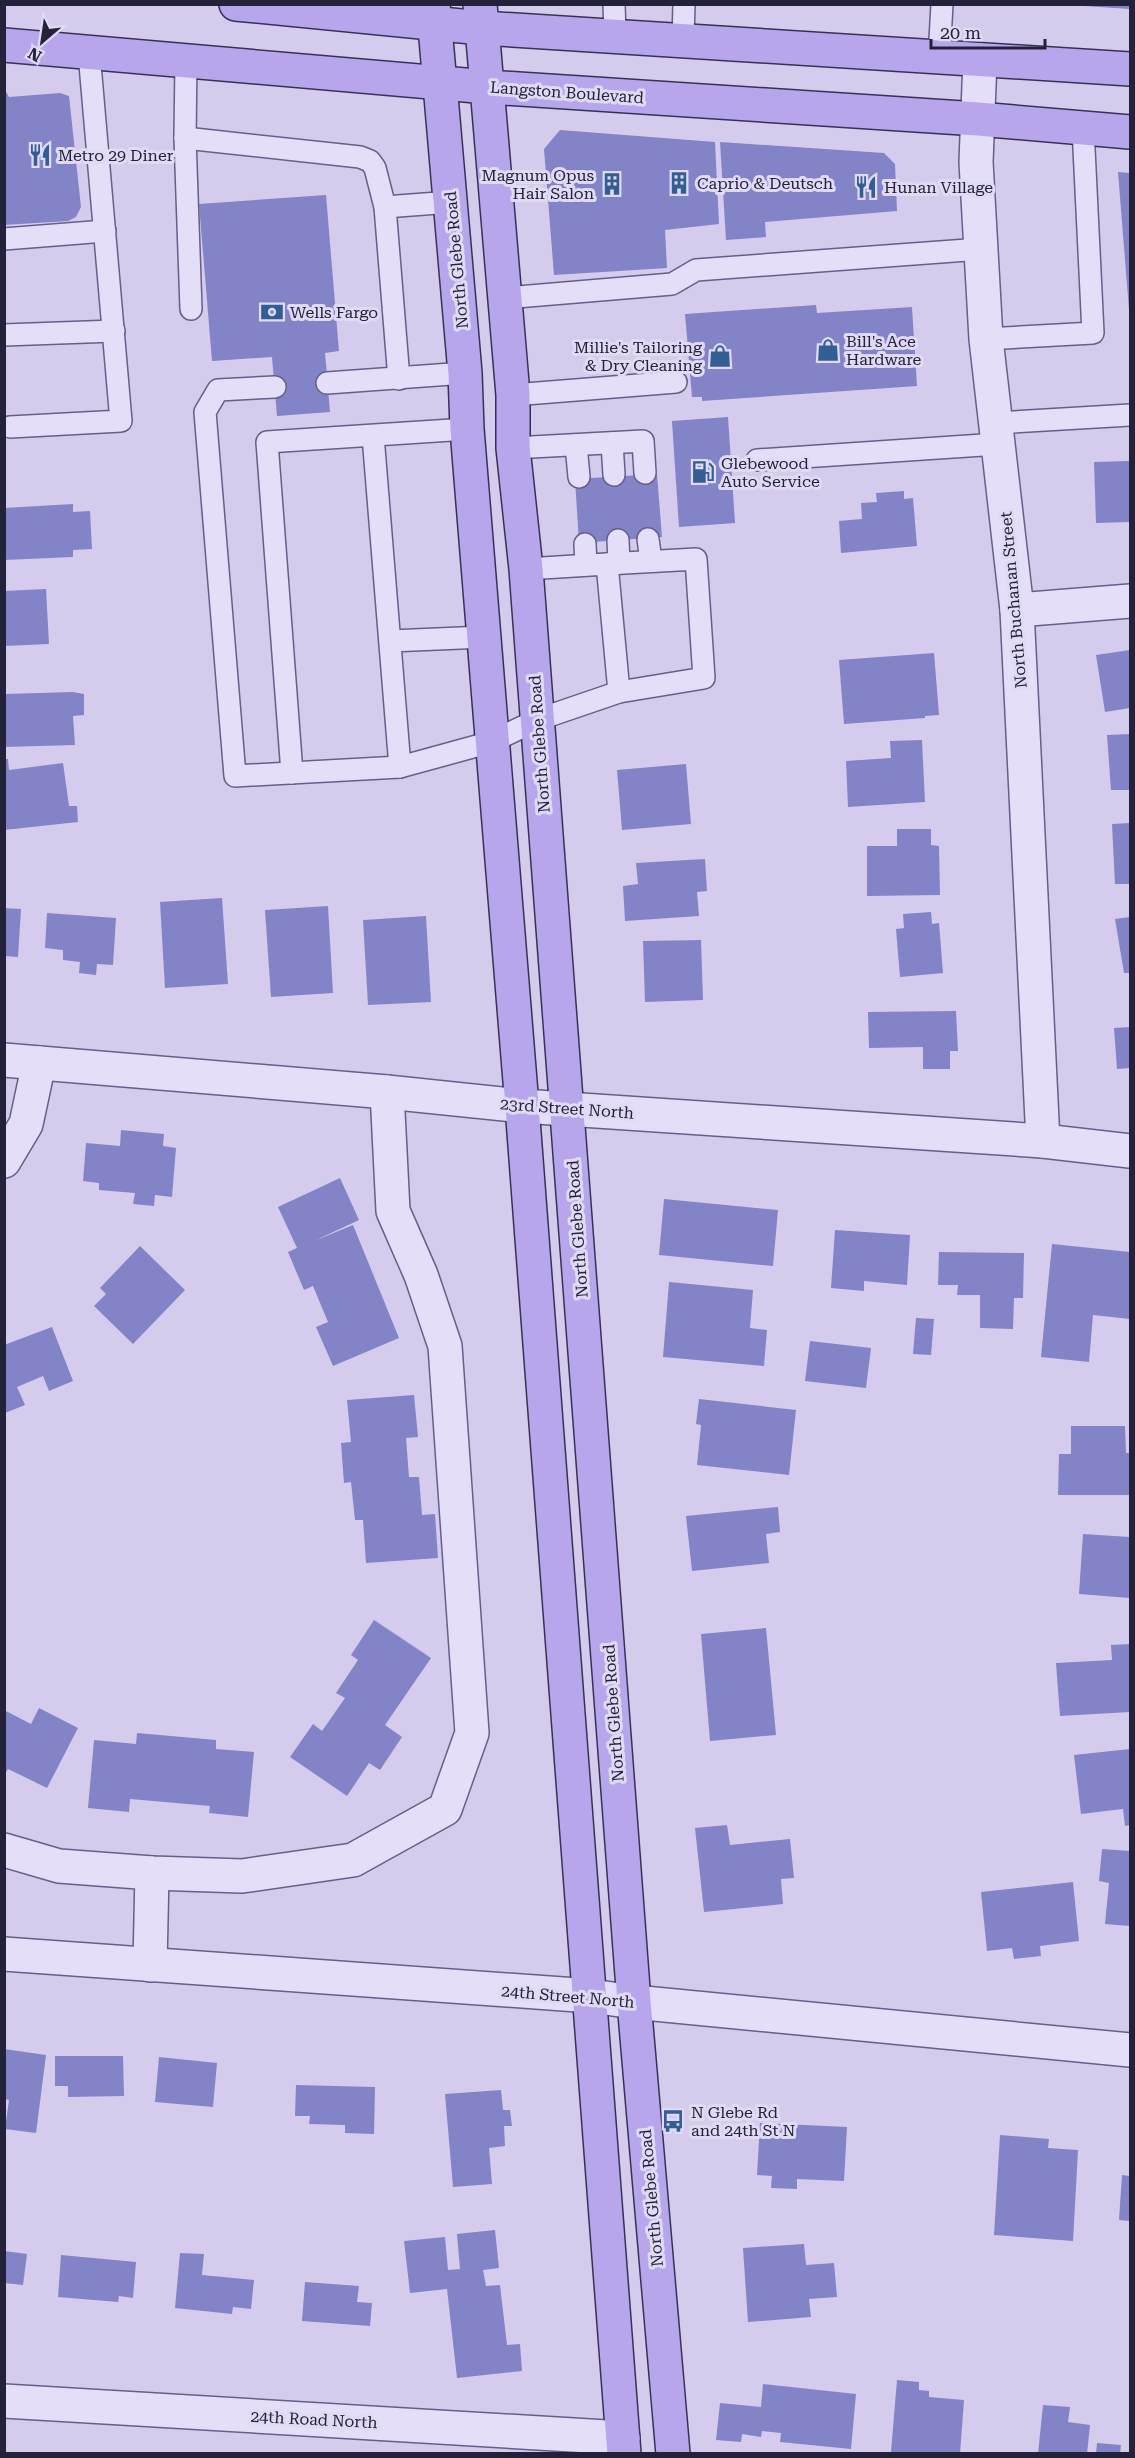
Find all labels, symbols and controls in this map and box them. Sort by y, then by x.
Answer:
north arrow [12,12,72,72]
scale bar [931,12,1045,50]
text: 20 m [940,22,981,43]
text: N [25,43,45,66]
street label: Langston Boulevard [489,78,645,107]
restaurant icon: Metro 29 Diner [27,142,53,168]
place label: Metro 29 Diner [58,146,174,165]
place label: Magnum Opus Hair Salon [482,166,594,203]
building icon: Caprio & Deutsch [666,170,692,196]
building icon: Magnum Opus Hair Salon [599,171,625,197]
place label: Caprio & Deutsch [697,174,833,193]
restaurant icon: Hunan Village [853,174,879,200]
place label: Hunan Village [884,178,993,197]
street label: North Glebe Road [441,190,472,330]
bank icon: Wells Fargo [259,299,285,325]
place label: Wells Fargo [290,303,378,322]
place label: Bill's Ace Hardware [846,332,922,369]
shop icon: Bill's Ace Hardware [815,337,841,363]
place label: Millie's Tailoring & Dry Cleaning [574,338,703,375]
shop icon: Millie's Tailoring & Dry Cleaning [707,343,733,369]
place label: Glebewood Auto Service [721,454,820,491]
fuel station icon: Glebewood Auto Service [690,459,716,485]
street label: North Buchanan Street [996,511,1031,689]
street label: North Glebe Road [525,674,554,813]
street label: 23rd Street North [499,1094,635,1123]
street label: North Glebe Road [563,1159,592,1298]
street label: North Glebe Road [599,1643,628,1782]
street label: 24th Street North [500,1981,635,2012]
place label: N Glebe Rd and 24th St N [691,2103,795,2140]
bus stop icon: N Glebe Rd and 24th St N [660,2108,686,2134]
street label: North Glebe Road [636,2128,667,2268]
street label: 24th Road North [250,2407,378,2432]

